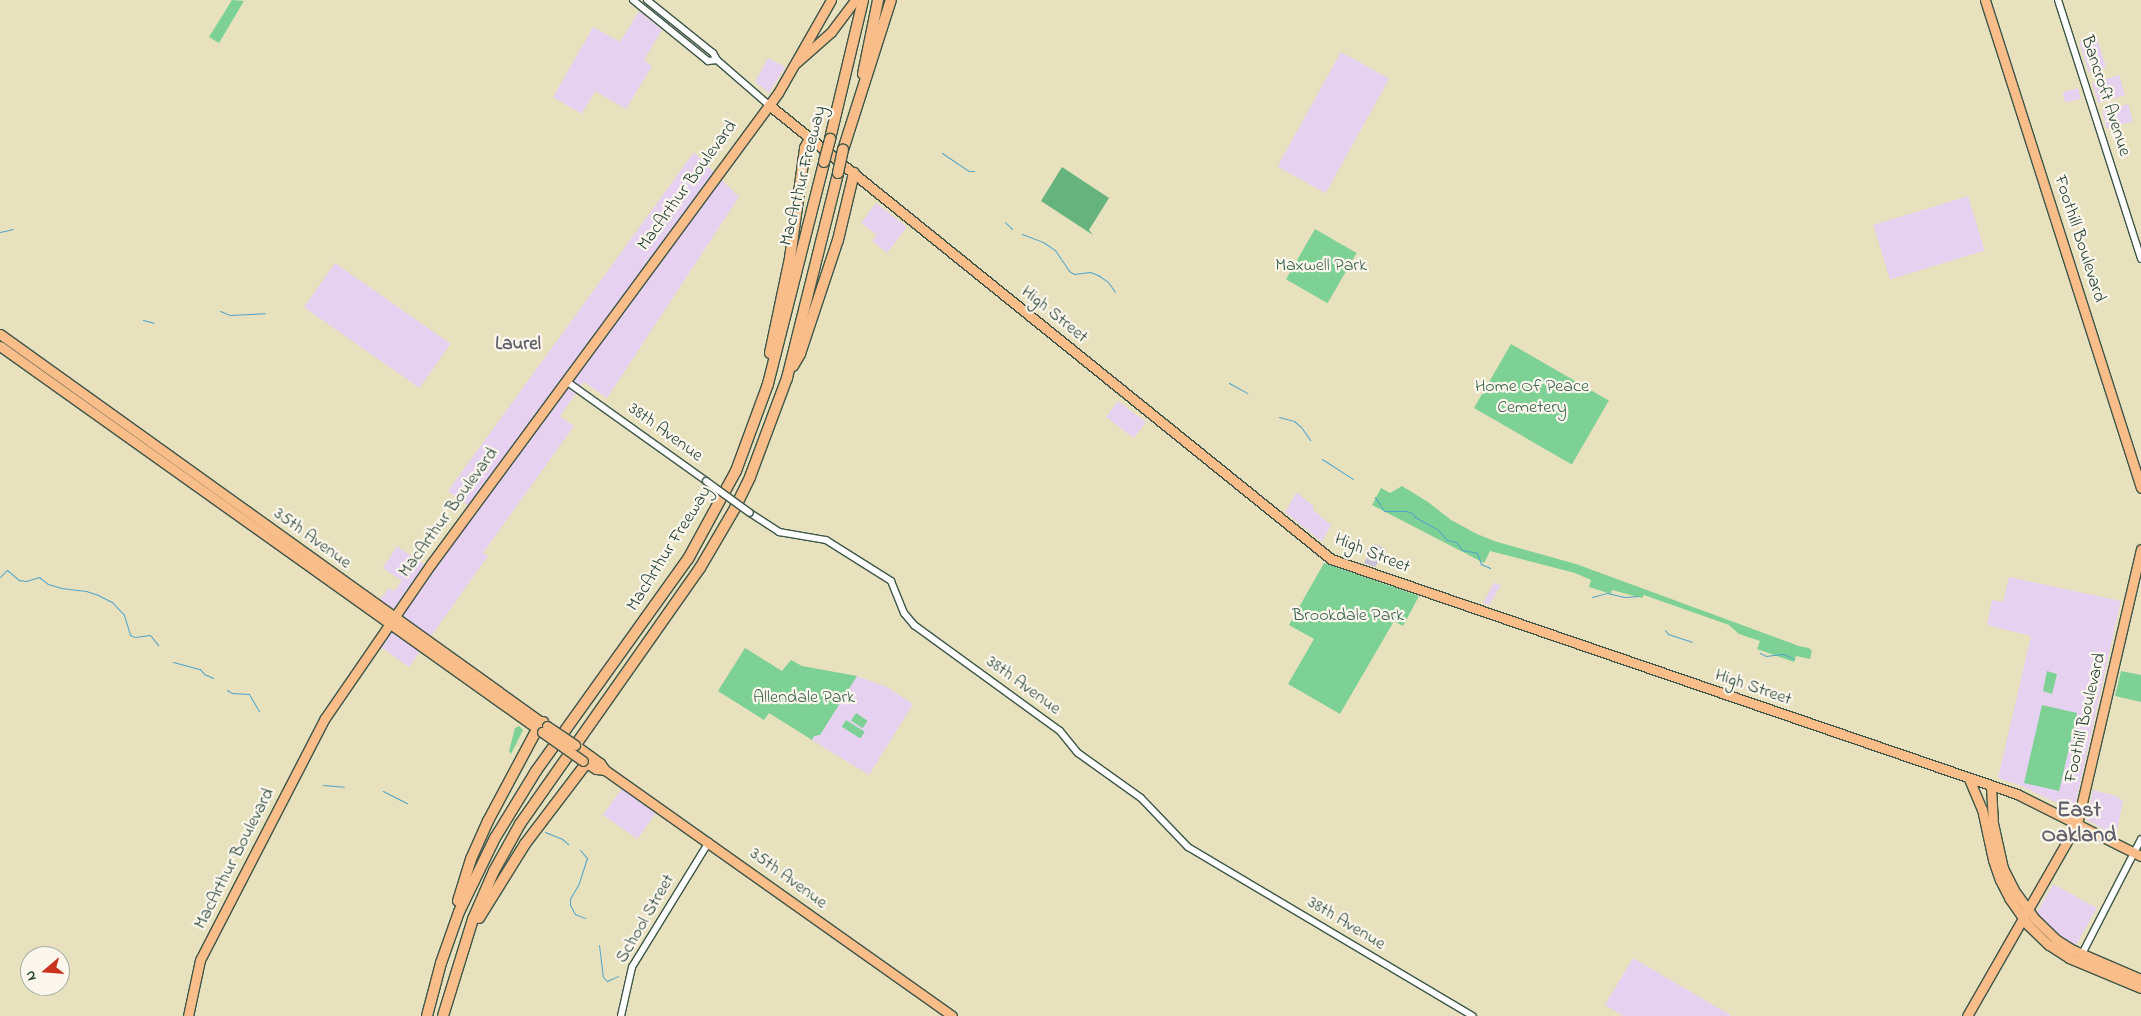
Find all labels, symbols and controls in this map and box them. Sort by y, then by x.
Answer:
street label: Bancroft Avenue [2075,33,2135,159]
street label: MacArthur Freeway [776,104,832,248]
street label: MacArthur Boulevard [634,117,742,255]
street label: Foothill Boulevard [2048,173,2110,305]
park label: Maxwell Park [1275,255,1367,277]
street label: High Street [1016,282,1092,348]
district label: Laurel [495,334,541,356]
park label: Home Of Peace Cemetery [1475,377,1589,419]
street label: 38th Avenue [623,399,707,467]
street label: MacArthur Boulevard [395,444,503,582]
street label: MacArthur Freeway [623,482,717,616]
street label: 35th Avenue [269,504,355,574]
street label: High Street [1331,529,1413,579]
park label: Brookdale Park [1292,605,1404,627]
street label: Foothill Boulevard [2061,651,2111,785]
street label: 38th Avenue [981,652,1065,720]
street label: High Street [1712,665,1794,711]
park label: Allendale Park [753,687,855,709]
street label: MacArthur Boulevard [190,785,280,933]
district label: East Oakland [2042,798,2116,849]
street label: 35th Avenue [745,844,831,914]
street label: School Street [612,871,680,967]
street label: 38th Avenue [1303,892,1389,956]
north arrow [20,946,70,996]
text: N [20,968,43,983]

